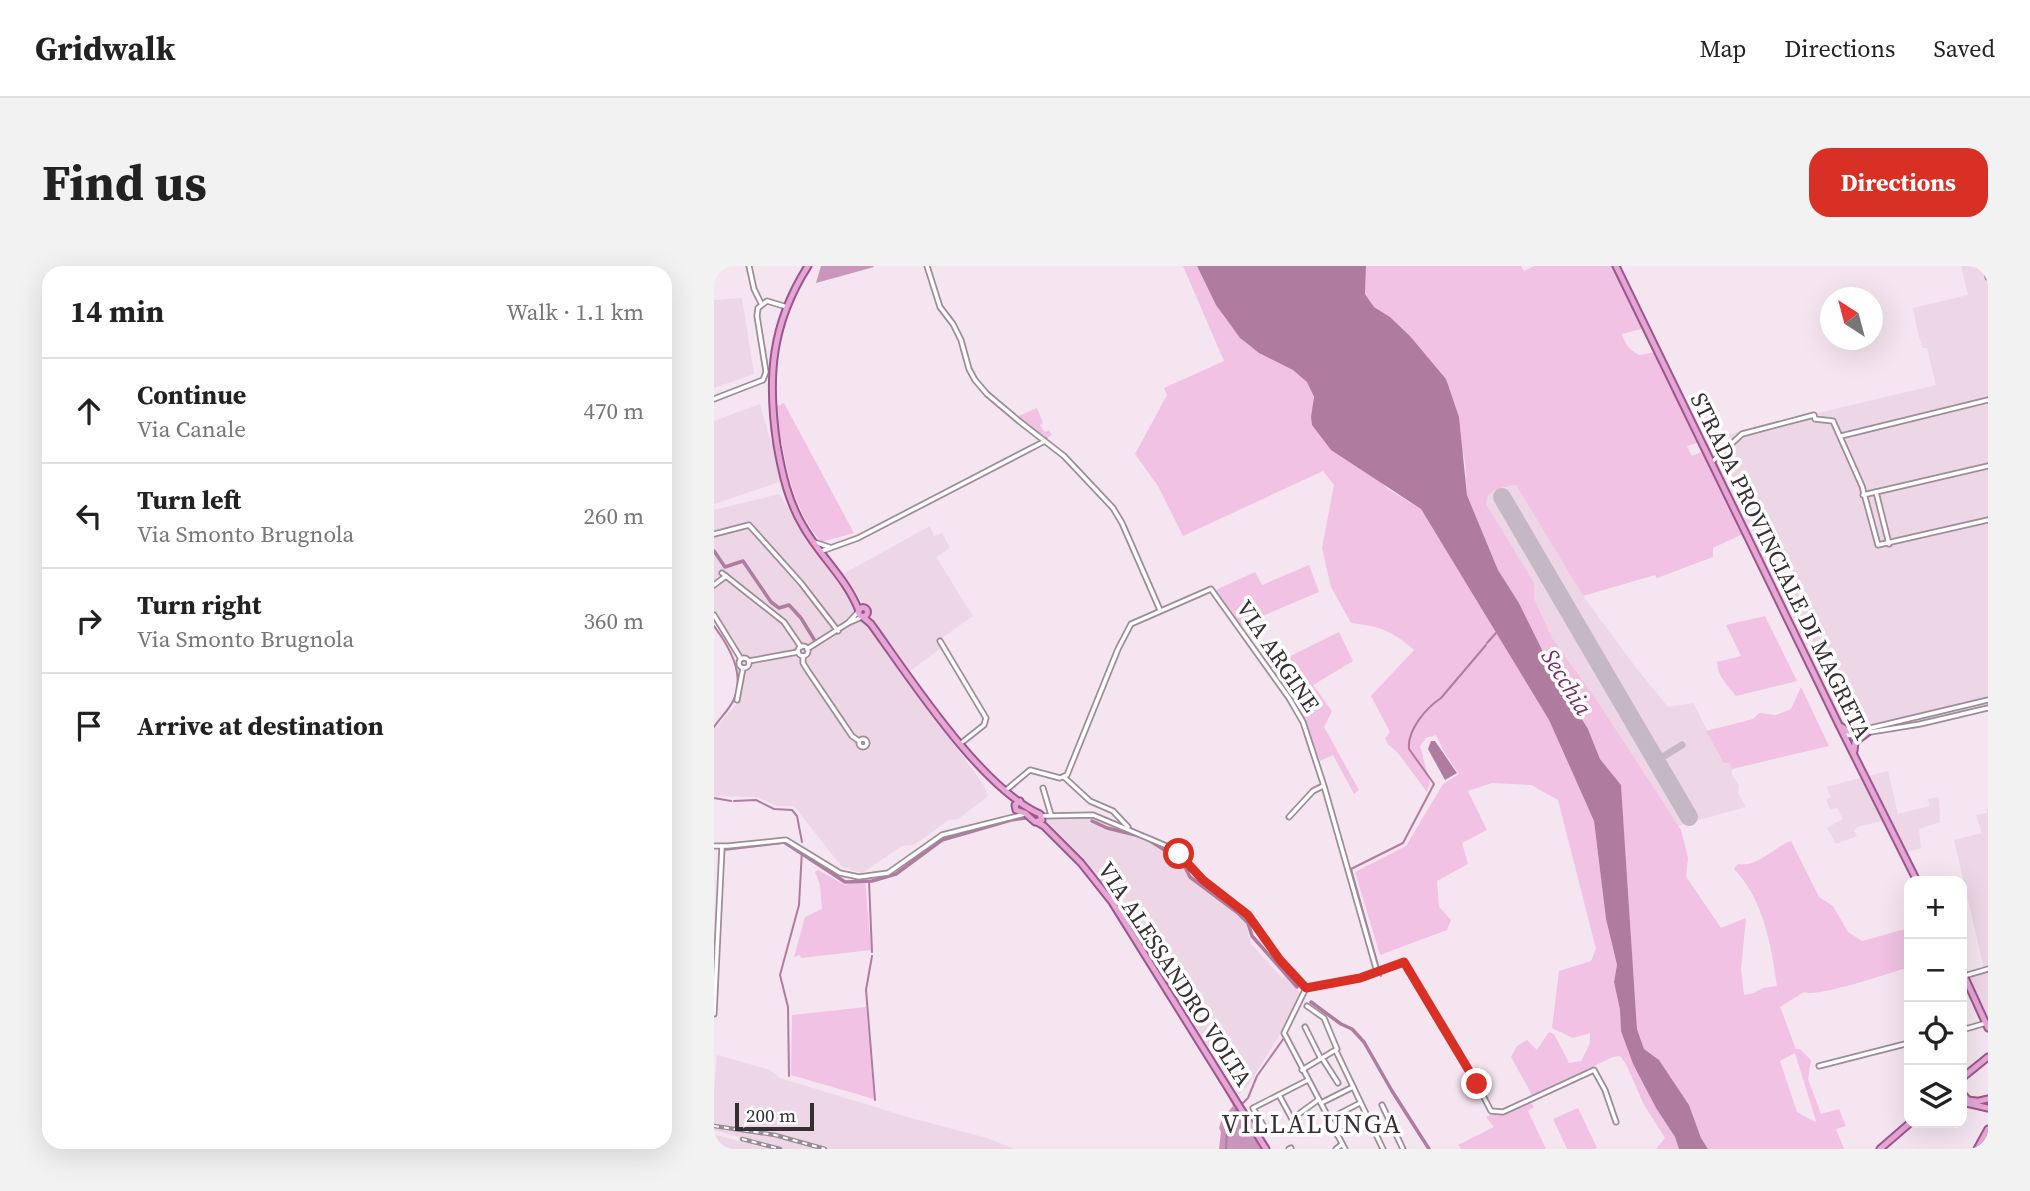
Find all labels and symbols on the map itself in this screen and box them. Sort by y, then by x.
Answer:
north arrow [1820,287,1883,350]
street label: STRADA PROVINCIALE DI MAGRETA [1683,387,1879,745]
street label: VIA ARGINE [1229,594,1327,718]
water label: Secchia [1534,642,1601,722]
route start [1163,838,1194,869]
street label: VIA ALESSANDRO VOLTA [1090,855,1260,1093]
route end [1461,1068,1492,1099]
scale bar [735,1100,814,1132]
district label: VILLALUNGA [1222,1106,1402,1142]

